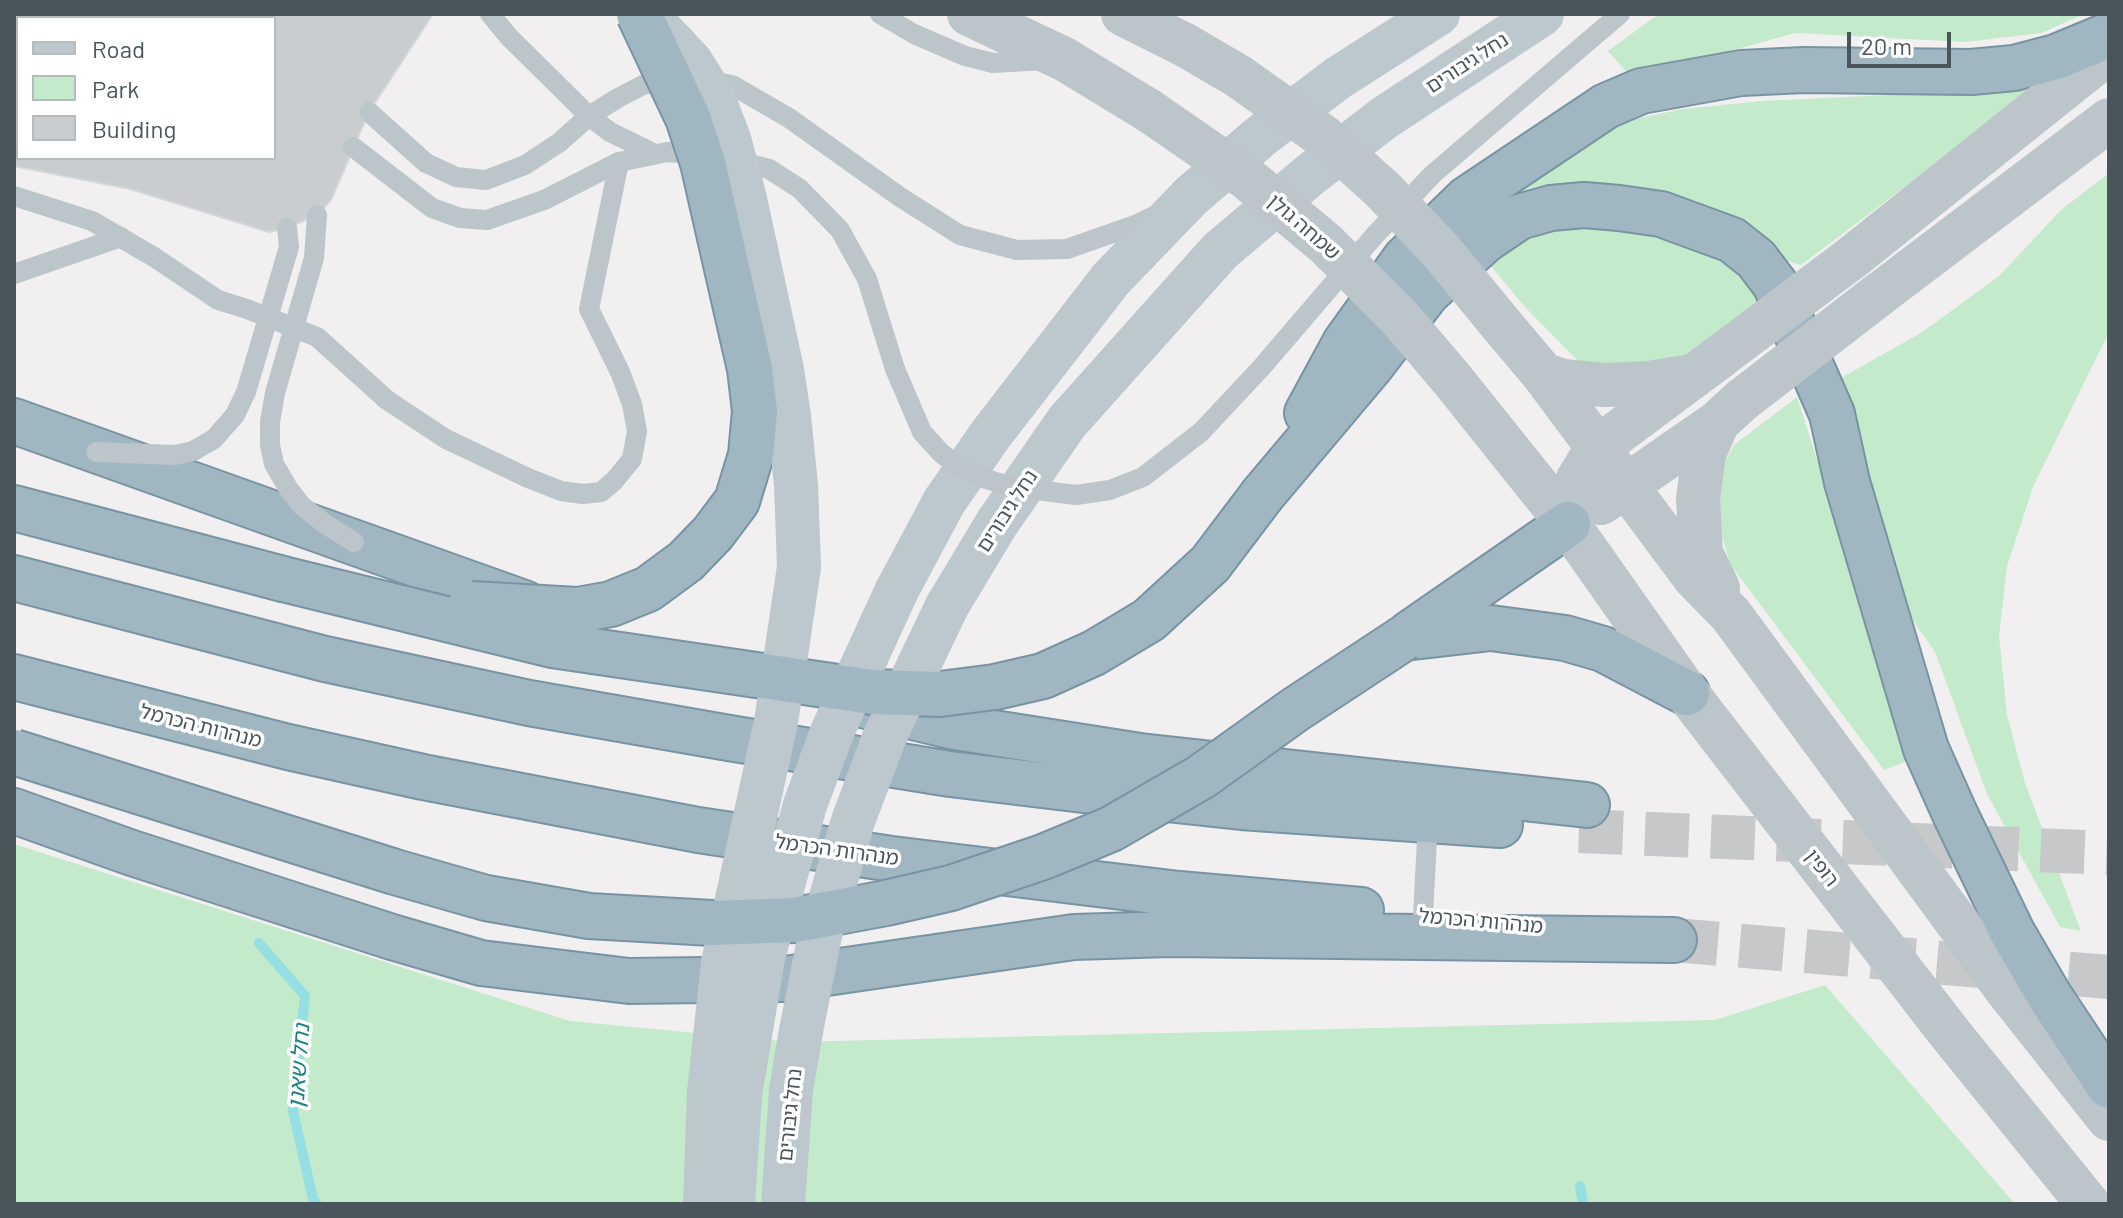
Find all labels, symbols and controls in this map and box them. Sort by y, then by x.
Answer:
legend [16,16,276,160]
scale bar [1851,16,1955,66]
street label: נחל גיבורים [1421,28,1513,98]
text: 20 m [1861,31,1912,60]
text: Road [92,34,145,63]
text: Park [92,74,139,103]
text: Building [92,114,176,143]
street label: שמחה גולן [1263,189,1345,265]
street label: נחל גיבורים [972,465,1042,557]
street label: מנהרות הכרמל [138,699,264,753]
street label: מנהרות הכרמל [774,829,900,871]
street label: רופין [1800,845,1844,891]
street label: מנהרות הכרמל [1418,904,1544,938]
water label: נחל שאנן [283,1023,315,1109]
street label: נחל גיבורים [773,1067,807,1163]

